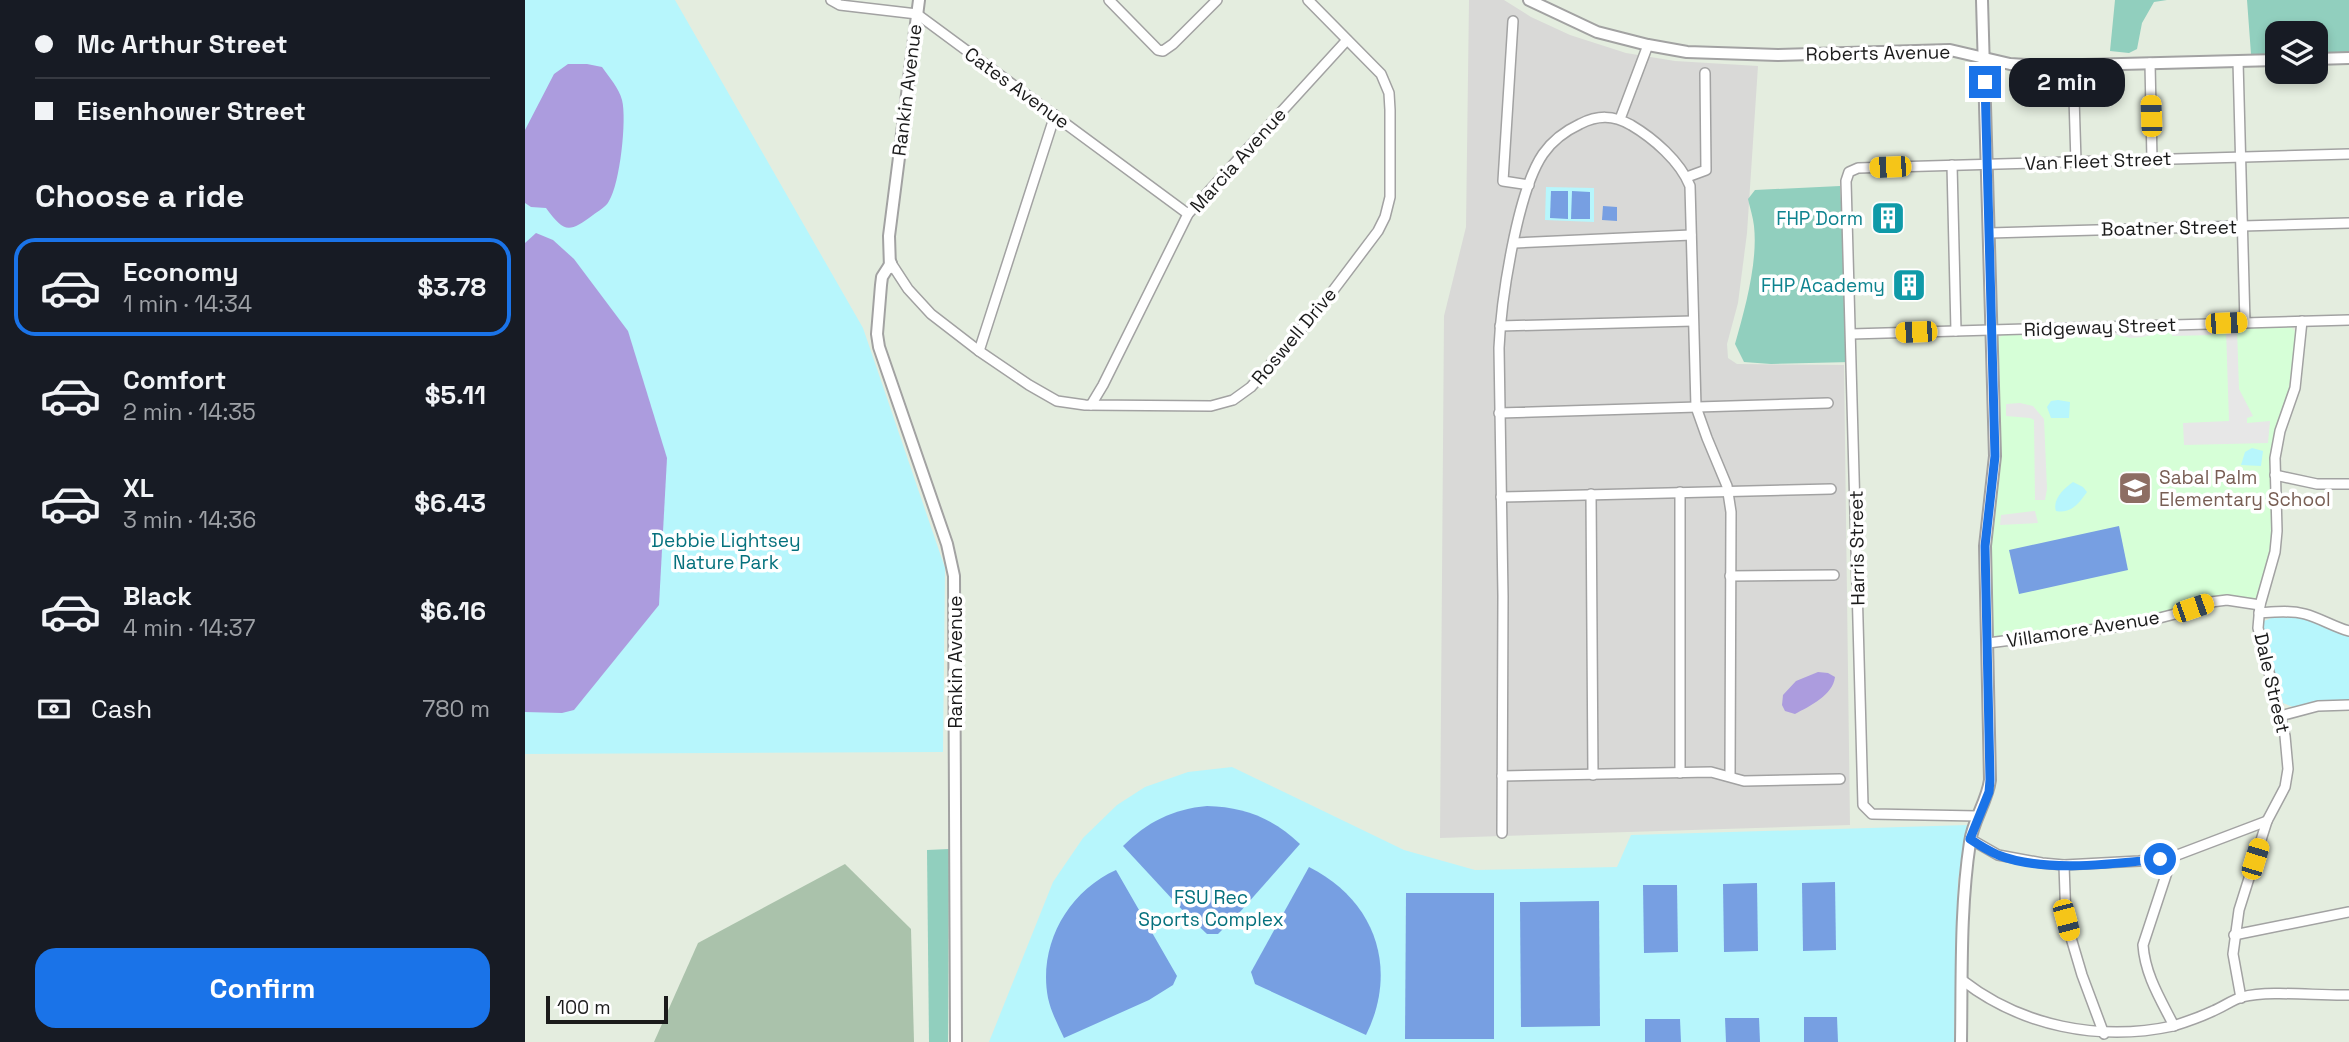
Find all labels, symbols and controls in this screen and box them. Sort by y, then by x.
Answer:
map controls [2265,21,2328,84]
button: layers [2265,21,2328,84]
street label: Rankin Avenue [886,23,928,157]
text: Mc Arthur Street [77,27,288,61]
street label: Roberts Avenue [1805,39,1951,67]
street label: Cates Avenue [960,41,1074,135]
callout: 2 min [2009,57,2125,106]
route end [1969,66,2001,98]
text: 2 min [2037,67,2097,97]
text: Eisenhower Street [77,94,306,128]
car [2140,95,2163,137]
street label: Marcia Avenue [1184,102,1292,218]
street label: Van Fleet Street [2024,146,2172,176]
car [1869,156,1912,178]
text: Choose a ride [35,176,245,216]
building icon: FHP Dorm [1869,199,1907,237]
place label: FHP Dorm [1776,206,1863,231]
street label: Boatner Street [2101,214,2237,242]
text: Economy [123,255,239,289]
icon: car [39,256,102,319]
building icon: FHP Academy [1890,266,1928,304]
text: $3.78 [418,270,486,304]
place label: FHP Academy [1761,273,1885,298]
street label: Roswell Drive [1246,282,1342,390]
text: 1 min · 14:34 [123,289,252,319]
street label: Ridgeway Street [2023,312,2177,342]
car [2205,312,2248,334]
car [1895,321,1938,343]
text: Comfort [123,363,226,397]
icon: car [39,364,102,427]
text: $5.11 [425,378,486,412]
text: 2 min · 14:35 [123,397,256,427]
place label: Sabal Palm Elementary School [2159,465,2331,512]
school or university icon: Sabal Palm Elementary School [2116,469,2154,507]
text: XL [123,471,154,505]
icon: car [39,472,102,535]
text: $6.43 [414,486,486,520]
street label: Harris Street [1843,490,1871,606]
text: 3 min · 14:36 [123,505,256,535]
park label: Debbie Lightsey Nature Park [651,528,801,575]
text: Black [123,579,192,613]
icon: car [39,580,102,643]
car [2170,591,2217,625]
text: $6.16 [420,594,486,628]
street label: Rankin Avenue [943,596,968,728]
street label: Villamore Avenue [2005,605,2161,653]
text: 4 min · 14:37 [123,613,256,643]
street label: Dale Street [2248,630,2296,736]
icon: cash [35,690,73,728]
text: Cash [91,692,152,726]
text: 780 m [422,694,490,724]
car [2239,836,2272,882]
route start [2144,843,2176,875]
park label: FSU Rec Sports Complex [1138,885,1284,932]
car [2051,897,2082,943]
button: Confirm [35,948,490,1028]
scale bar [546,993,669,1025]
text: 100 m [557,995,611,1020]

